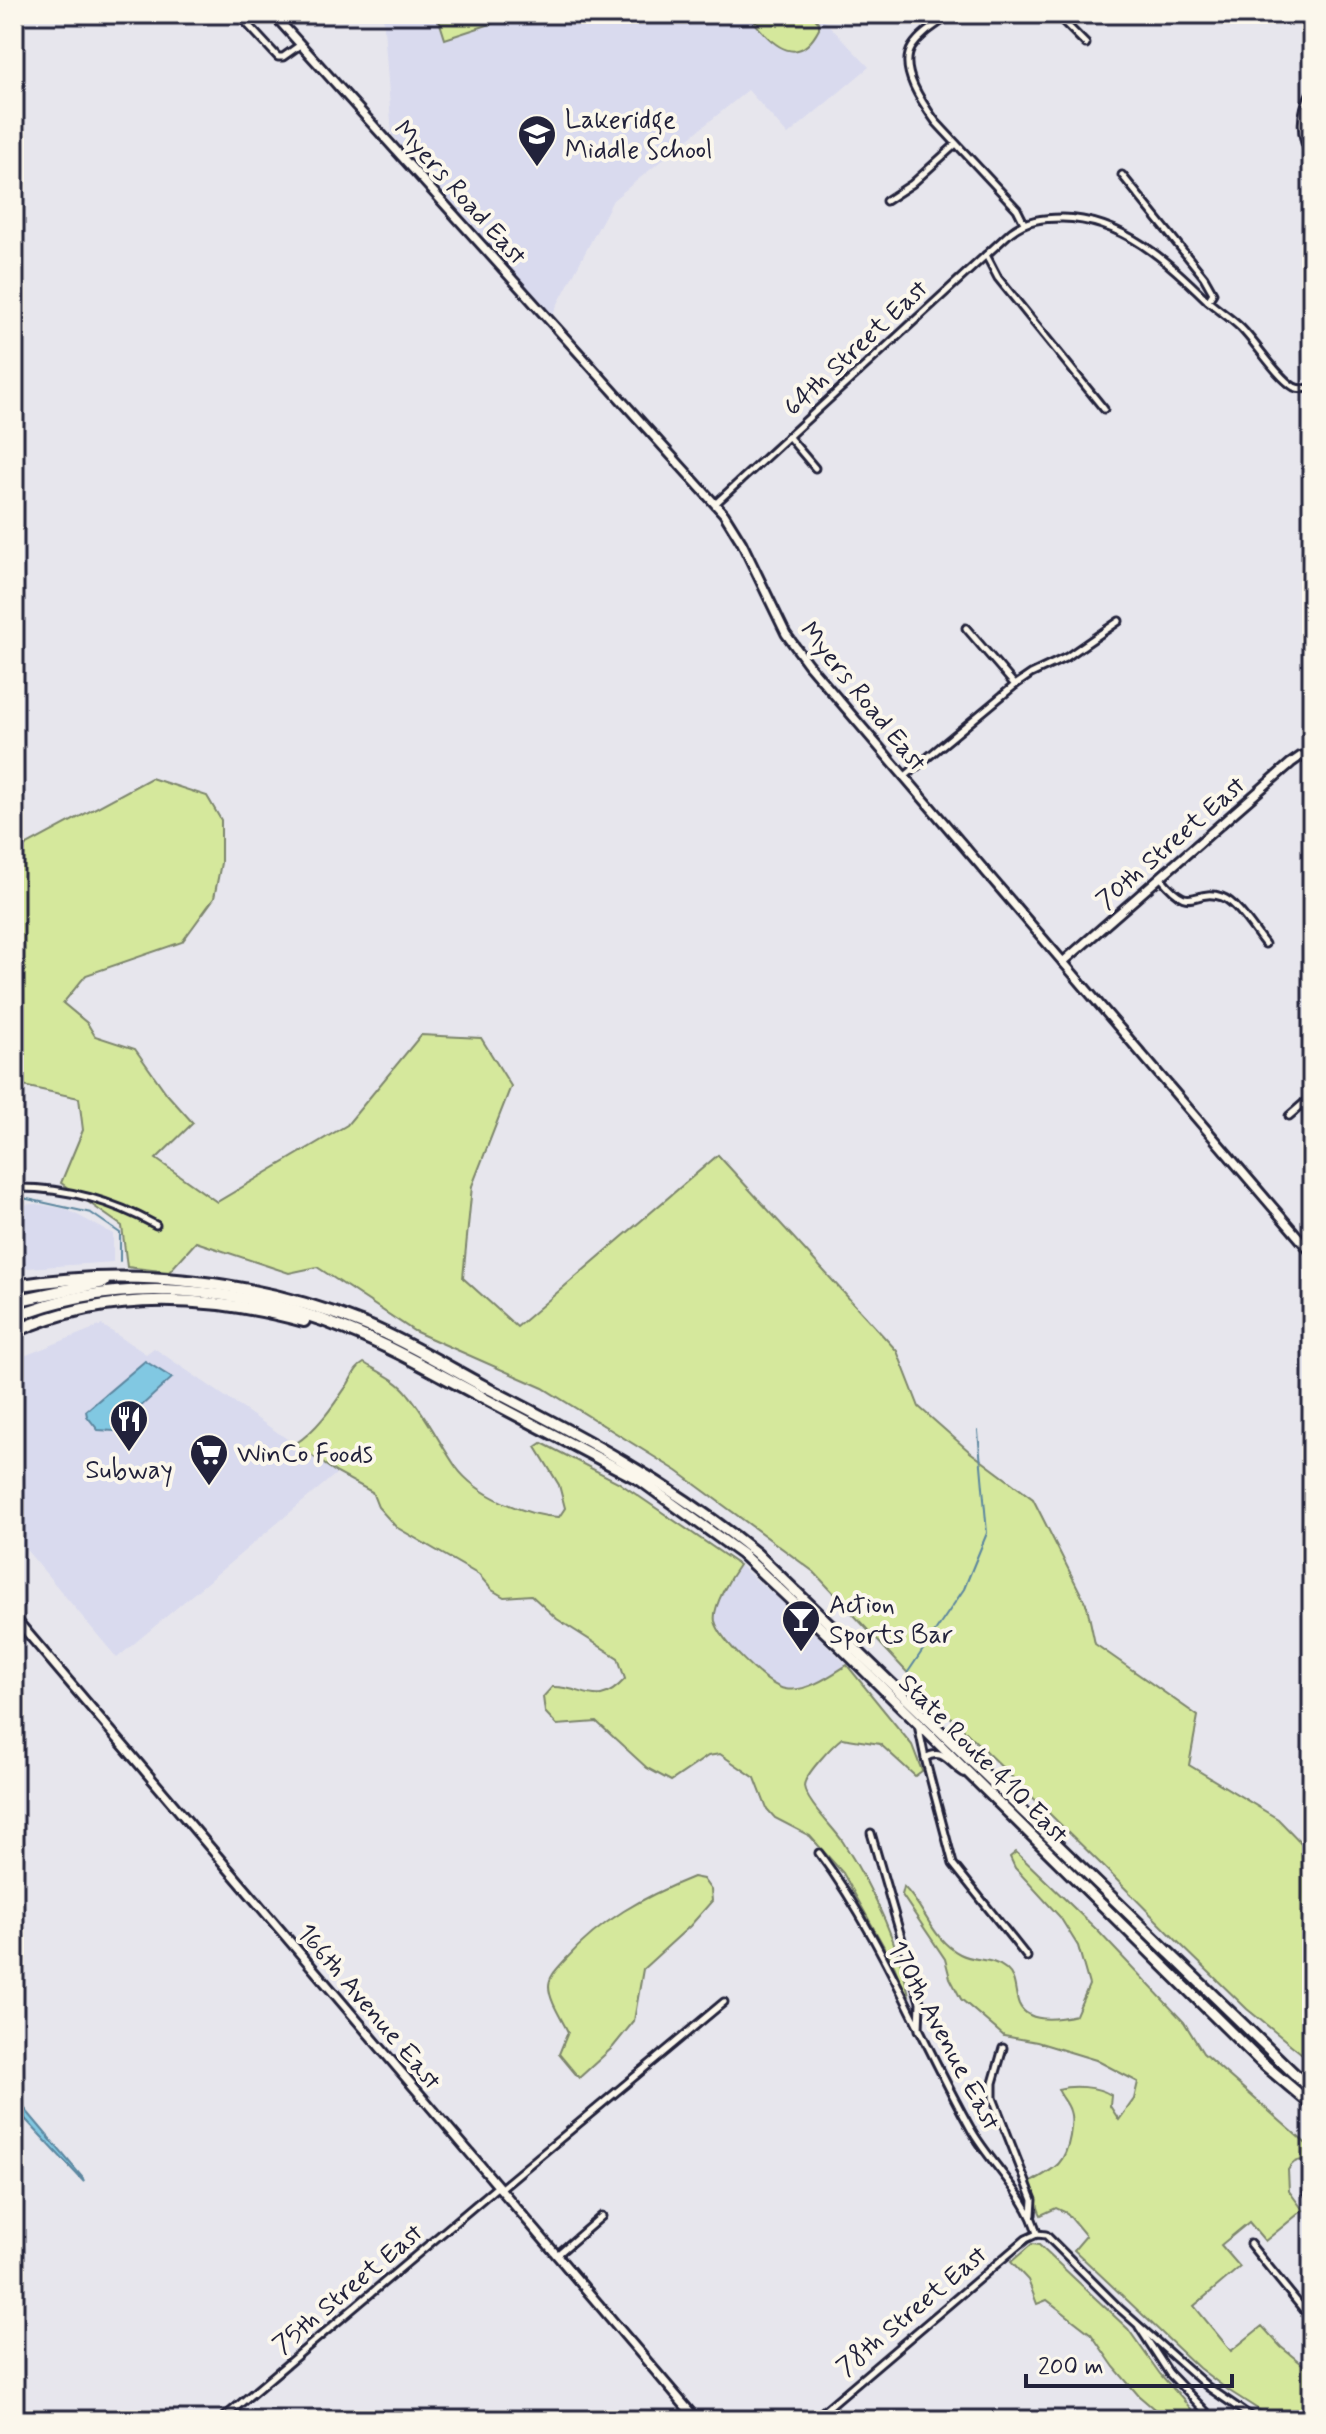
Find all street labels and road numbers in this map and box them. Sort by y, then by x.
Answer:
street label: Myers Road East [385,114,534,273]
street label: 64th Street East [777,273,936,424]
street label: Myers Road East [791,615,933,779]
street label: 70th Street East [1089,769,1253,918]
street label: State Route 410 East [890,1667,1075,1852]
street label: 166th Avenue East [289,1917,448,2098]
street label: 170th Avenue East [879,1935,1007,2137]
street label: 75th Street East [266,2217,431,2362]
street label: 78th Street East [830,2238,995,2385]

